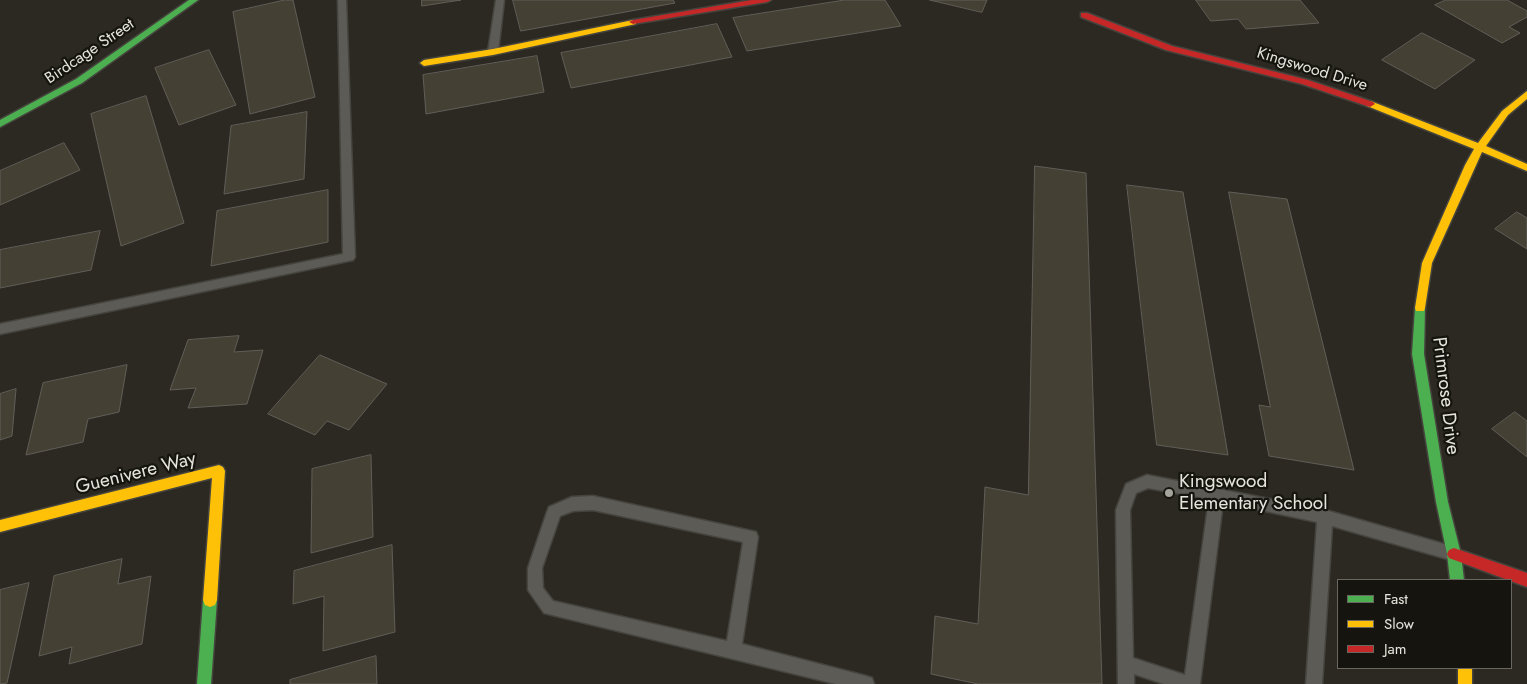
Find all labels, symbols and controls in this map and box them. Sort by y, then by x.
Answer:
street label: Birdcage Street [42,15,138,89]
street label: Kingswood Drive [1254,44,1370,96]
street label: Primrose Drive [1426,336,1464,456]
street label: Guenivere Way [73,448,199,500]
place label: Kingswood Elementary School [1179,471,1328,515]
marker: Kingswood Elementary School [1163,487,1175,499]
legend [1337,579,1512,669]
text: Fast [1384,588,1408,610]
text: Slow [1384,613,1414,635]
text: Jam [1384,638,1407,660]

